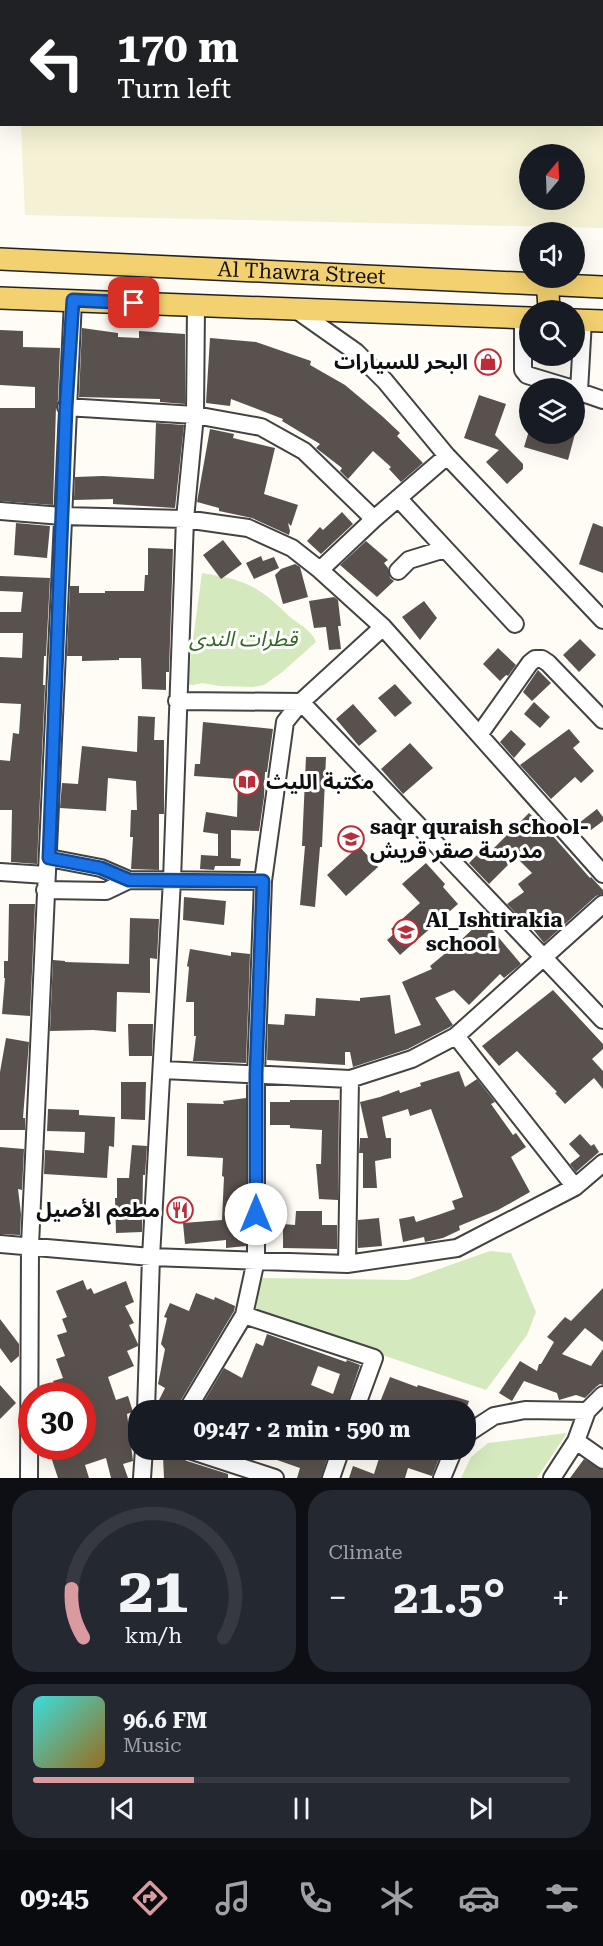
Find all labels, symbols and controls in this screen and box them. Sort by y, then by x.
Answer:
text: 170 m [117,23,239,72]
icon: left [18,24,96,102]
text: Turn left [117,73,231,105]
north arrow [519,144,585,210]
map controls [519,144,585,444]
button: sound [519,222,585,288]
street label: Al Thawra Street [217,257,386,289]
pin [108,277,159,328]
icon: arrive [117,286,150,319]
button: search [519,300,585,366]
shop icon: البحر للسيارات [473,347,503,377]
place label: البحر للسيارات [334,350,468,374]
button: layers [519,378,585,444]
park label: قطرات الندى [189,627,299,651]
library icon: مكتبة الليث [232,767,262,797]
place label: مكتبة الليث [266,770,374,794]
place label: saqr quraish school- مدرسة صقر قريش [370,815,589,863]
school or university icon: saqr quraish school- مدرسة صقر قريش [336,824,366,854]
place label: Al_Ishtirakia school [426,908,563,956]
school or university icon: Al_Ishtirakia school [391,917,421,947]
position arrow [224,1182,288,1246]
restaurant icon: مطعم الأصيل [165,1195,195,1225]
place label: مطعم الأصيل [36,1198,160,1225]
speed limit sign: 30 [18,1382,96,1460]
text: 09:47 · 2 min · 590 m [193,1417,411,1442]
text: Climate [329,1540,403,1564]
text: 21 [119,1554,189,1627]
text: 21.5° [393,1571,505,1624]
text: − [329,1578,347,1617]
text: + [552,1578,570,1617]
text: km/h [125,1623,183,1648]
text: 96.6 FM [123,1708,207,1733]
text: Music [123,1733,182,1757]
icon: previous [106,1792,139,1825]
icon: pause [285,1792,318,1825]
icon: next [464,1792,497,1825]
icon: directions [129,1877,171,1919]
icon: music [212,1877,254,1919]
icon: phone [294,1877,336,1919]
icon: climate [376,1877,418,1919]
icon: car [458,1877,500,1919]
icon: filters [541,1877,583,1919]
text: 09:45 [20,1882,89,1914]

